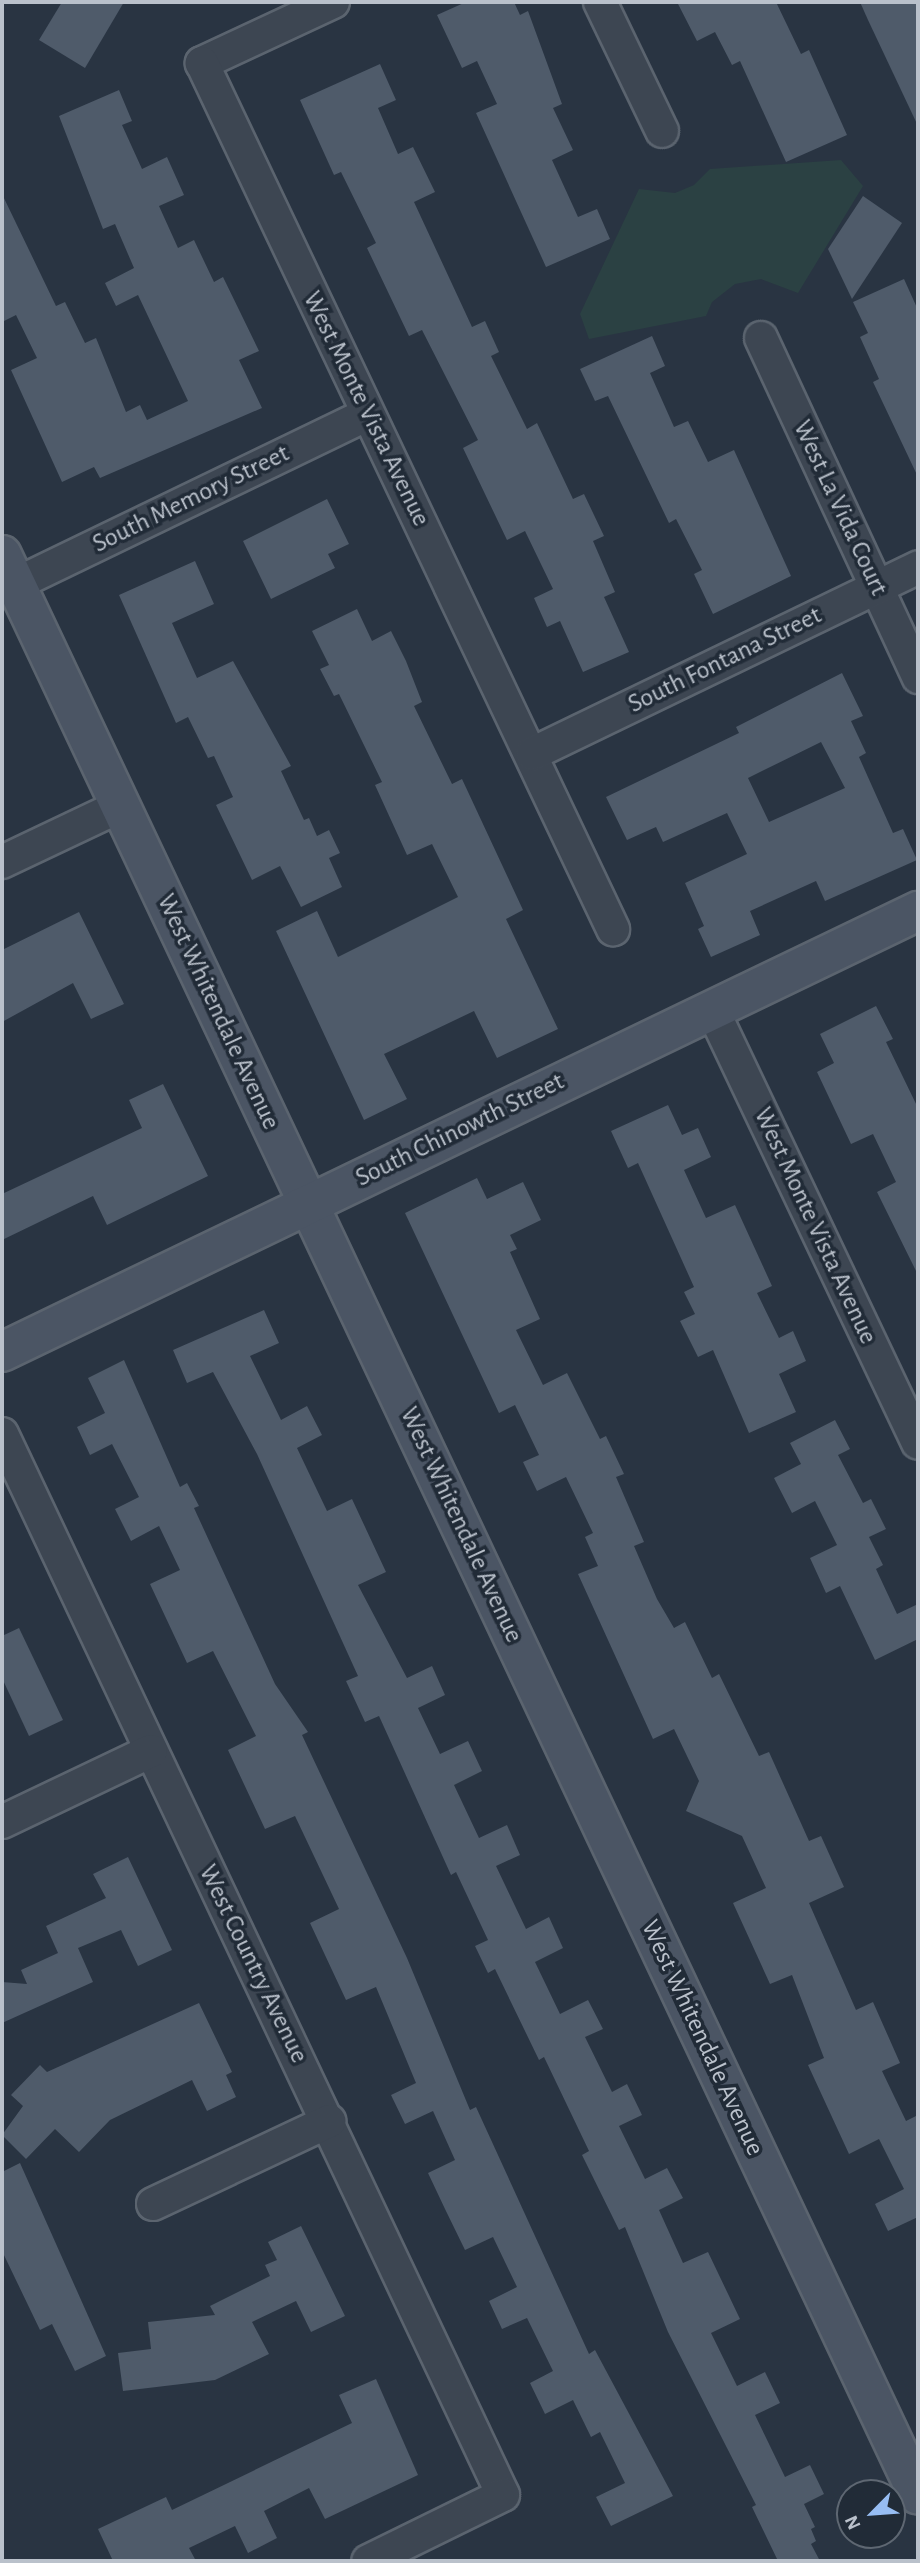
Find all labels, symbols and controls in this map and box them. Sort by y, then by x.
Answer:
street label: West Monte Vista Avenue [296,287,436,531]
street label: West La Vida Court [786,416,894,600]
street label: South Memory Street [88,438,294,560]
street label: South Fontana Street [623,600,827,720]
street label: West Whitendale Avenue [150,889,286,1135]
street label: South Chinowth Street [351,1066,569,1194]
street label: West Monte Vista Avenue [746,1103,884,1349]
street label: West Whitendale Avenue [393,1402,529,1648]
street label: West Country Avenue [191,1860,315,2068]
street label: West Whitendale Avenue [634,1915,770,2161]
north arrow [836,2479,906,2549]
text: N [842,2512,865,2532]

